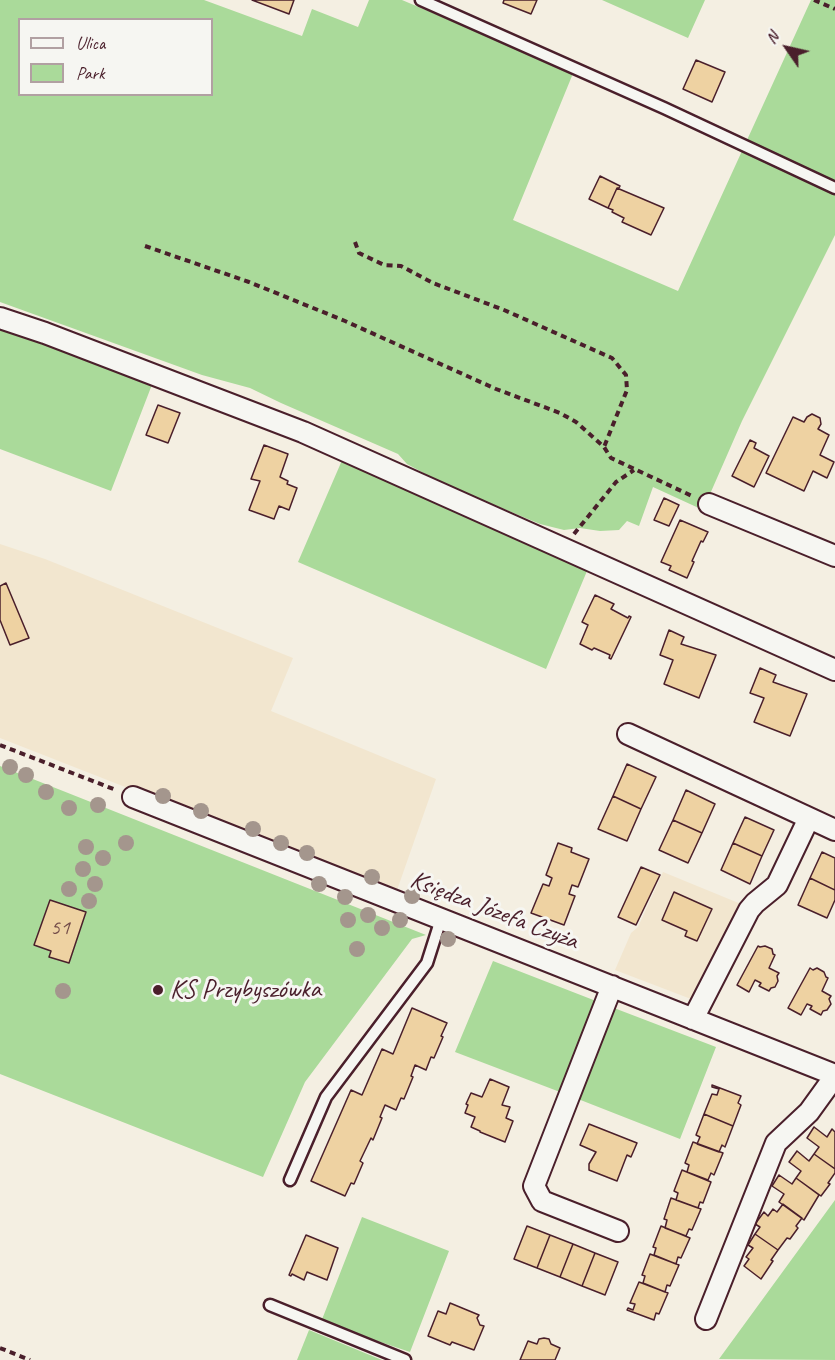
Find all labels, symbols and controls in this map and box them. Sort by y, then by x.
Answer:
legend [18,18,213,96]
north arrow [757,18,817,78]
text: N [761,28,783,48]
text: Ulica [76,32,105,54]
text: Park [76,62,105,84]
street label: Księdza Józefa Czyża [406,865,582,957]
house number: 51 [50,915,70,941]
place label: KS Przybyszówka [170,974,321,1006]
marker: KS Przybyszówka [151,983,165,997]

